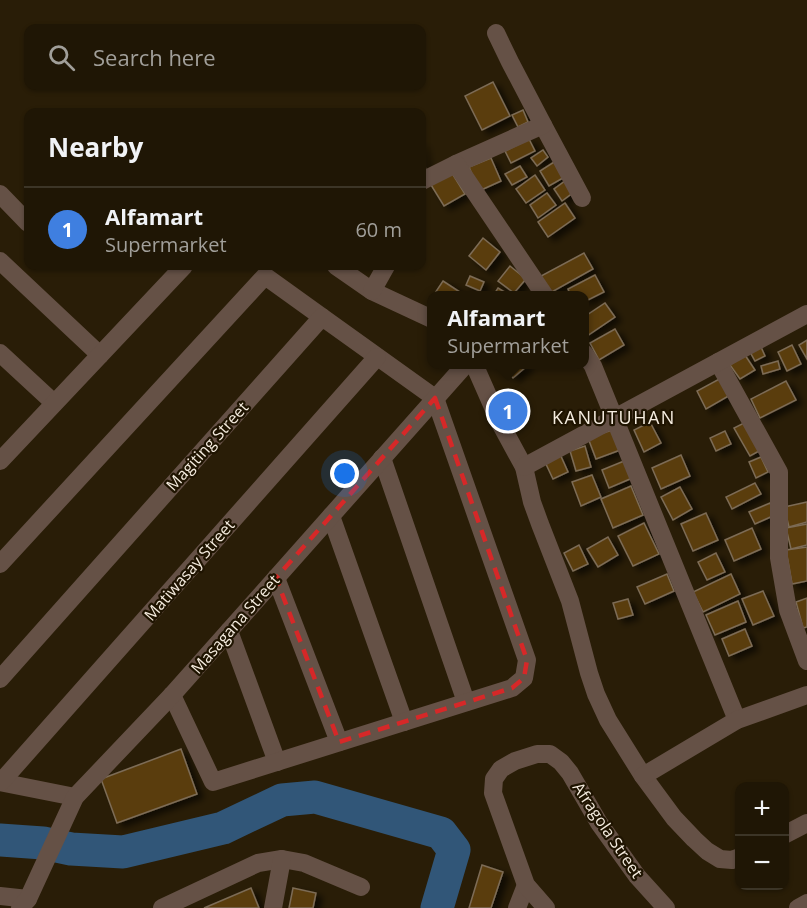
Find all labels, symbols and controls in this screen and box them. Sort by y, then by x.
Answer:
search box [24,24,426,90]
icon: search [45,41,78,74]
text: Search here [93,42,216,72]
text: Nearby [48,129,143,165]
text: Alfamart [105,201,203,231]
text: 1 [62,216,73,243]
text: 60 m [355,216,402,243]
text: Supermarket [105,231,227,258]
popup [427,291,589,369]
text: Alfamart [447,302,545,332]
text: Supermarket [447,332,569,359]
pin: 1 [488,388,528,434]
street label: Magiting Street [161,396,253,495]
district label: KANUTUHAN [552,405,676,429]
your location [330,459,359,488]
street label: Matiwasay Street [139,514,239,625]
street label: Masagana Street [186,569,284,678]
street label: Afragola Street [568,778,648,882]
map controls [735,782,789,890]
button: + [735,782,789,836]
button: − [735,836,789,890]

